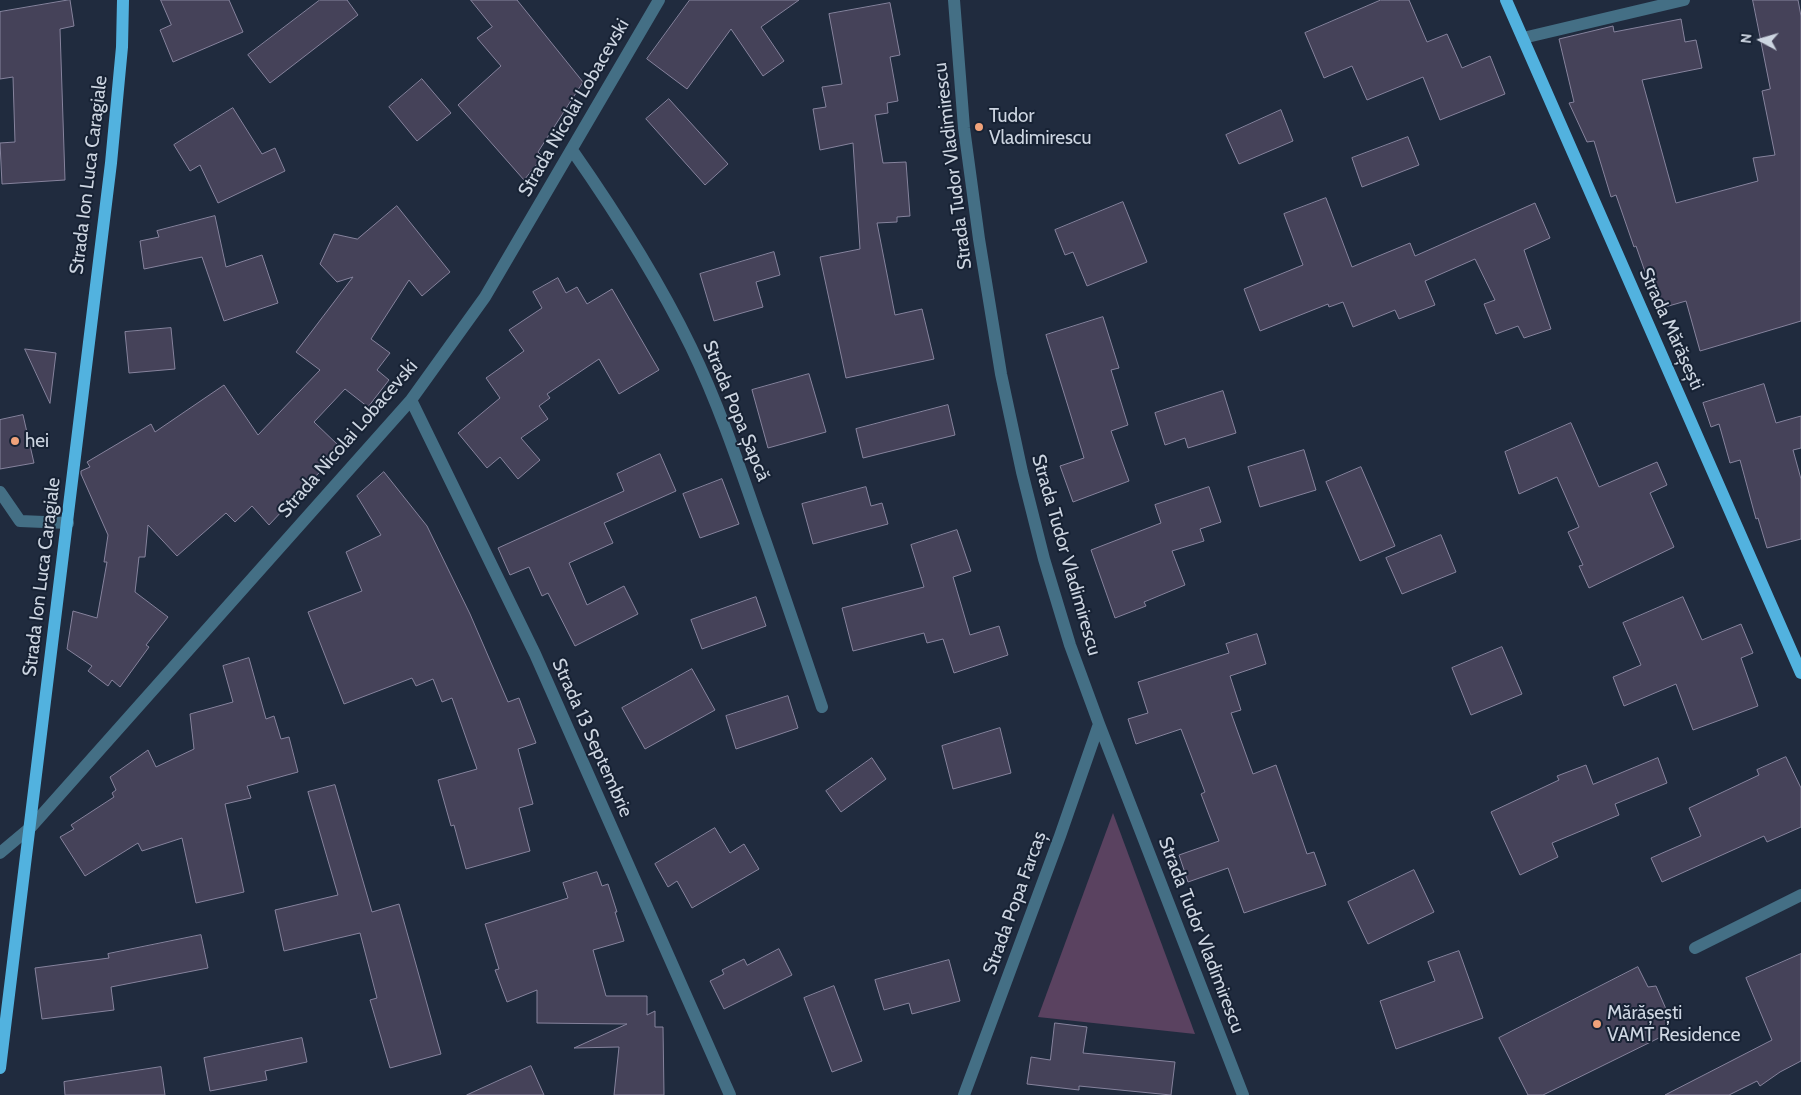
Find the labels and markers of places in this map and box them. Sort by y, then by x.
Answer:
place label: Tudor Vladimirescu [989,105,1091,149]
marker: Tudor Vladimirescu [973,121,985,133]
place label: hei [25,430,49,452]
marker: hei [9,435,21,447]
place label: Mărășești VAMT Residence [1607,1002,1741,1046]
marker: Mărășești VAMT Residence [1591,1018,1603,1030]

